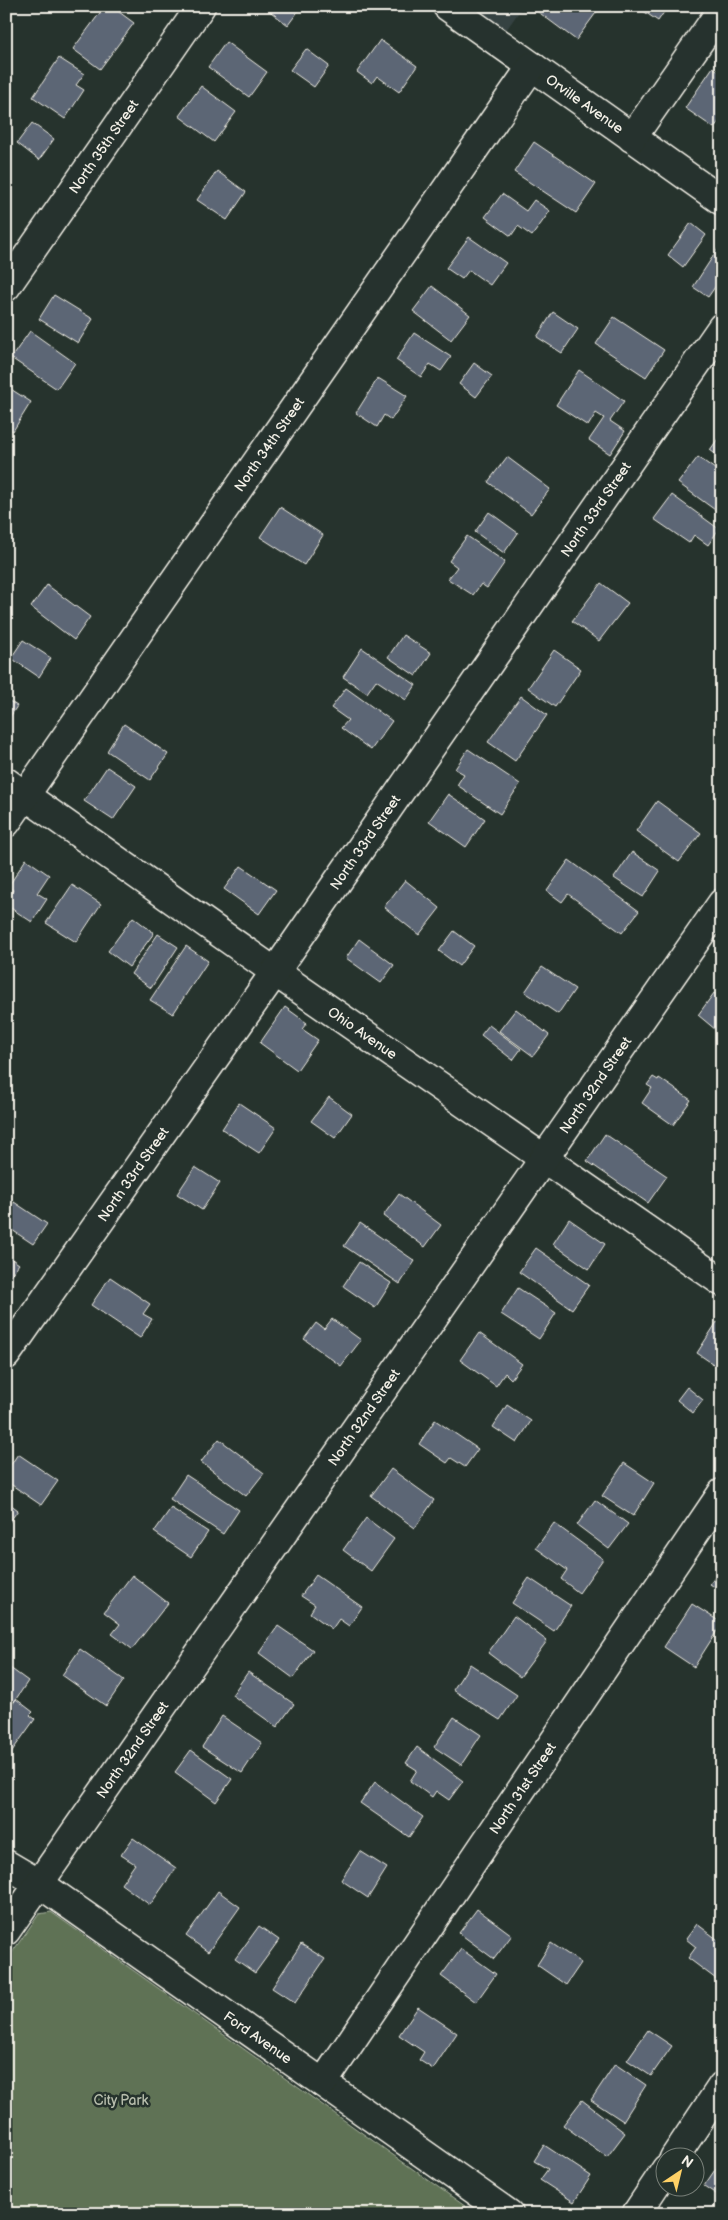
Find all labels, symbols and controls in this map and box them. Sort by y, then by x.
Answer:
street label: Orville Avenue [543,71,627,137]
street label: North 35th Street [65,96,143,197]
street label: North 34th Street [231,394,308,495]
street label: North 33rd Street [557,458,635,560]
street label: North 33rd Street [327,791,405,893]
street label: Ohio Avenue [324,1003,400,1063]
street label: North 32nd Street [556,1033,636,1137]
street label: North 33rd Street [94,1123,173,1225]
street label: North 32nd Street [325,1365,404,1469]
street label: North 32nd Street [93,1698,173,1802]
street label: North 31st Street [486,1739,560,1837]
street label: Ford Avenue [220,2008,295,2068]
park label: City Park [94,2092,149,2109]
north arrow [656,2148,706,2198]
text: N [678,2152,696,2172]

